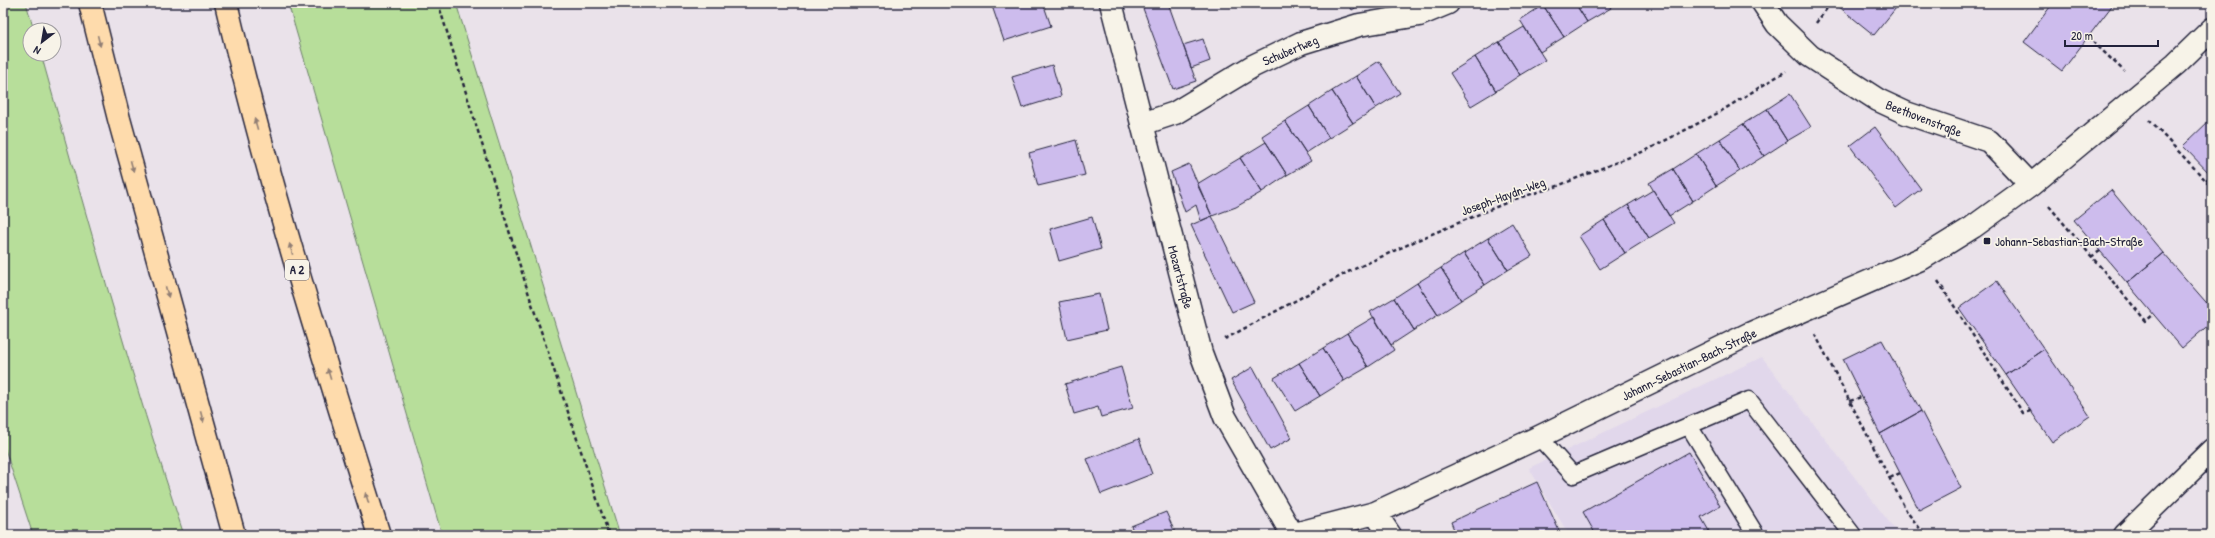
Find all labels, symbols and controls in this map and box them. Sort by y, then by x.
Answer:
north arrow [22,22,62,62]
scale bar [2065,22,2158,48]
text: 20 m [2071,27,2093,44]
street label: Schubertweg [1259,30,1321,70]
one-way arrow [96,35,102,47]
text: N [31,43,43,58]
street label: Beethovenstraße [1883,95,1965,141]
one-way arrow [253,118,259,130]
one-way arrow [129,161,135,173]
street label: Joseph-Haydn-Weg [1458,172,1548,220]
place label: Johann-Sebastian-Bach-Straße [1995,232,2143,250]
marker: Johann-Sebastian-Bach-Straße [1982,236,1992,246]
one-way arrow [288,243,294,255]
street label: Mozartstraße [1164,243,1198,311]
road number: A 2 [285,260,309,280]
one-way arrow [164,286,170,298]
street label: Johann-Sebastian-Bach-Straße [1619,324,1759,404]
one-way arrow [326,367,332,379]
one-way arrow [199,411,205,423]
one-way arrow [364,491,370,503]

